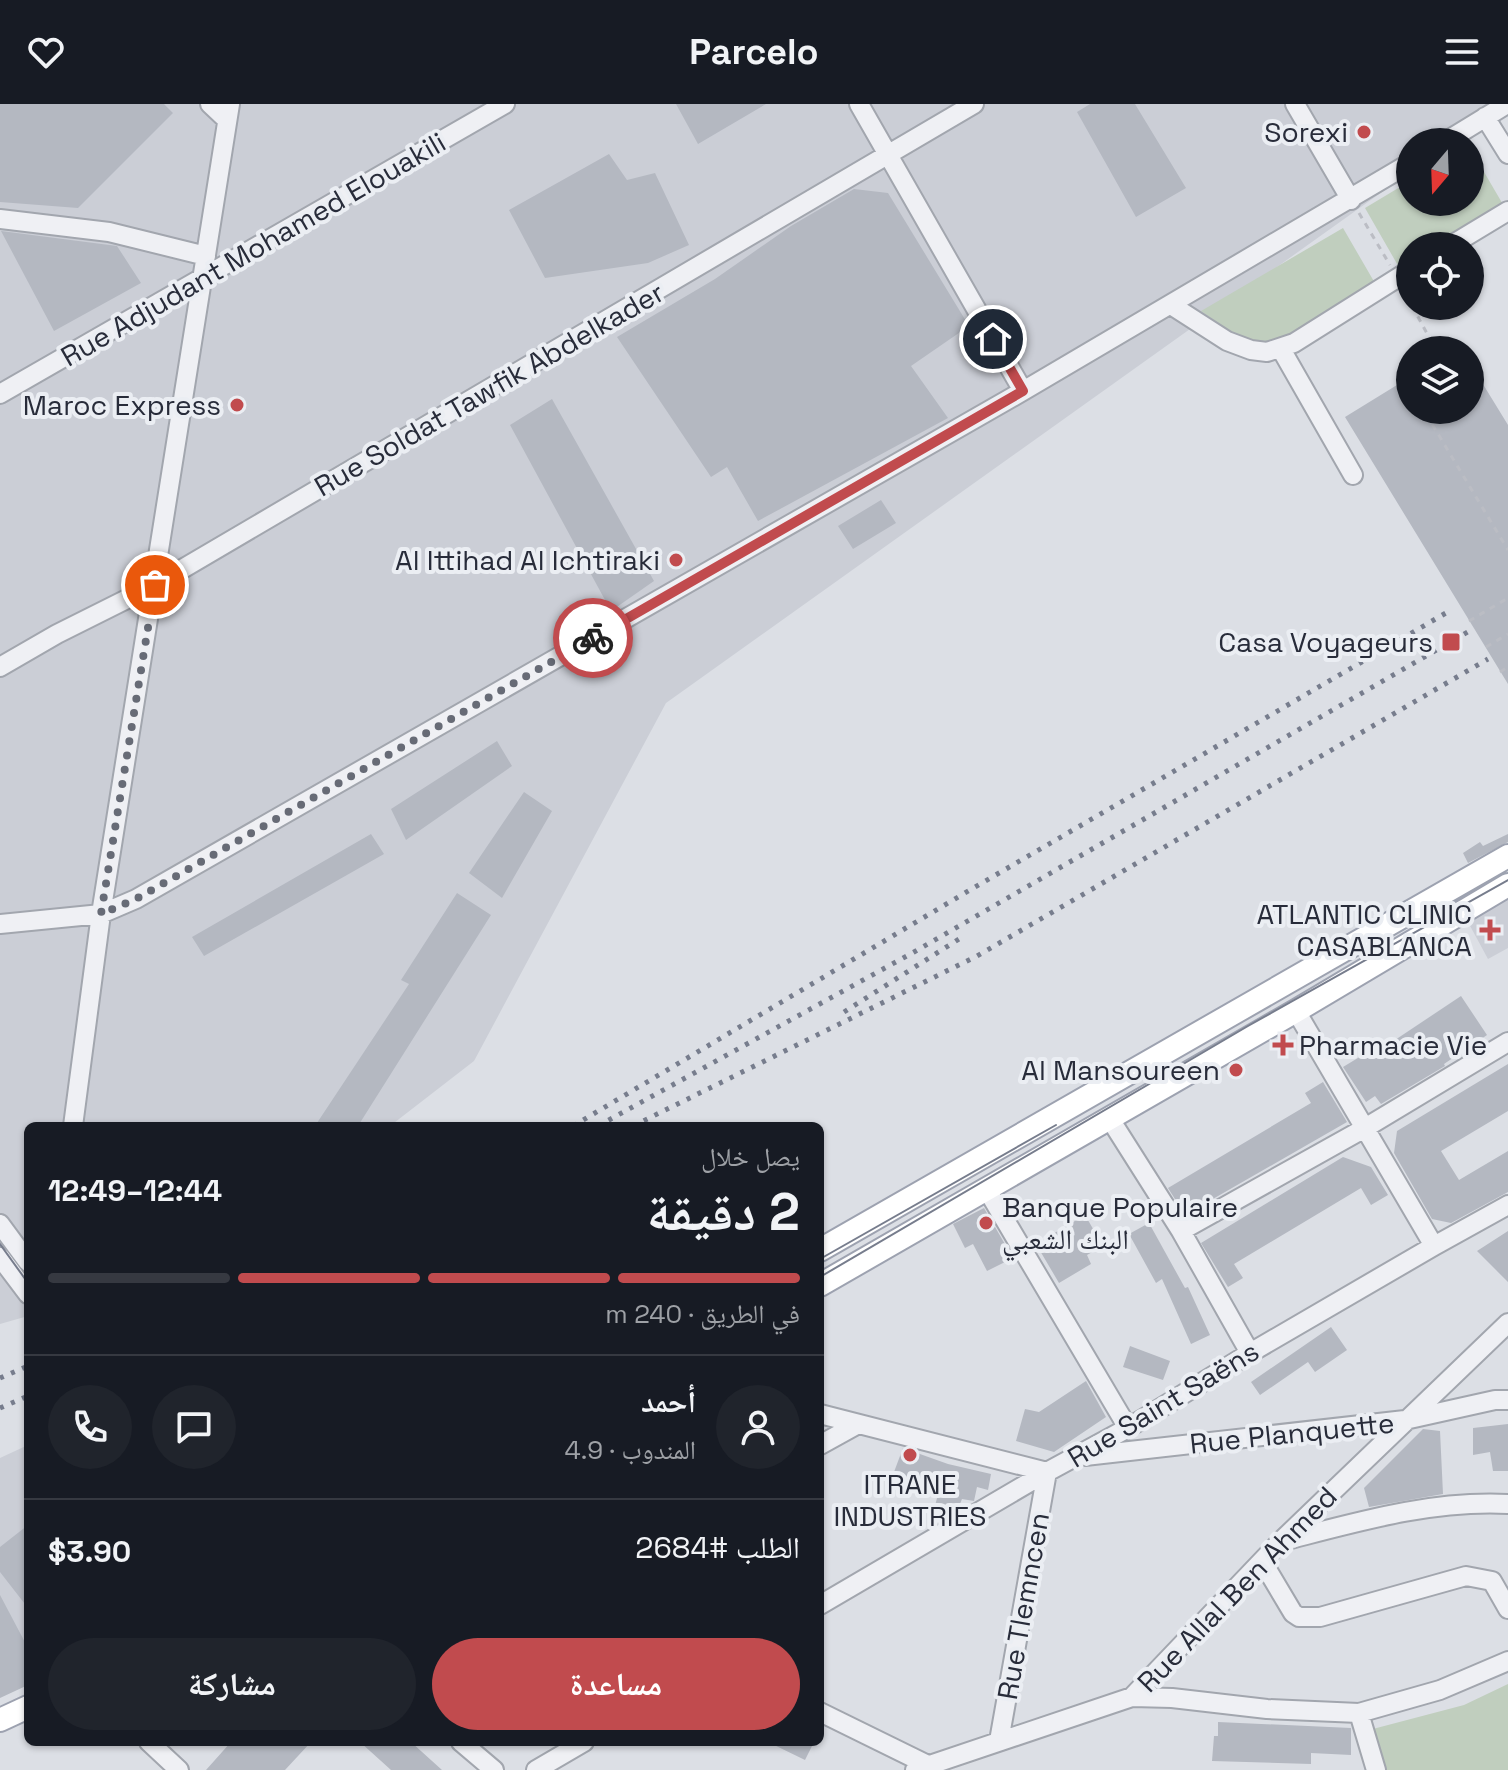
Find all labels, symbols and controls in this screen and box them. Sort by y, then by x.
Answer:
text: Parcelo [689,29,819,75]
icon: heart [24,30,68,74]
icon: menu [1440,30,1484,74]
place label: Sorexi [1264,114,1348,150]
marker: Sorexi [1355,123,1373,141]
street label: Rue Adjudant Mohamed Elouakili [54,124,452,374]
north arrow [1396,128,1484,216]
map controls [1396,128,1484,424]
button: locate [1396,232,1484,320]
street label: Rue Soldat Tawfik Abdelkader [308,274,670,504]
pin [959,305,1027,373]
icon: home [971,317,1015,361]
button: layers [1396,336,1484,424]
place label: Maroc Express [23,387,221,423]
marker: Maroc Express [228,396,246,414]
place label: Al Ittihad Al Ichtiraki [395,542,660,578]
pin [121,551,189,619]
marker: Al Ittihad Al Ichtiraki [667,551,685,569]
icon: bag [133,563,177,607]
courier [553,598,633,678]
icon: bike [571,616,615,660]
place label: Casa Voyageurs [1218,624,1433,660]
marker: Casa Voyageurs [1440,631,1462,653]
place label: ATLANTIC CLINIC CASABLANCA [1257,896,1472,964]
marker: ATLANTIC CLINIC CASABLANCA [1479,919,1501,941]
place label: Pharmacie Vie [1299,1027,1487,1063]
marker: Pharmacie Vie [1274,1036,1292,1054]
place label: Al Mansoureen [1021,1052,1220,1088]
marker: Al Mansoureen [1227,1061,1245,1079]
text: يصل خلال [701,1140,800,1174]
text: 12:44–12:49 [48,1171,222,1210]
text: 2 دقيقة [647,1179,800,1245]
place label: Banque Populaire البنك الشعبي [1002,1189,1238,1262]
marker: Banque Populaire البنك الشعبي [977,1214,995,1232]
text: في الطريق · 240 m [605,1297,800,1331]
street label: Rue Saint Saëns [1061,1333,1265,1475]
text: أحمد [641,1382,696,1421]
button: phone [48,1385,132,1469]
button: chat [152,1385,236,1469]
button: person [716,1385,800,1469]
street label: Rue Planquette [1188,1404,1396,1462]
text: المندوب · 4.9 [564,1433,696,1467]
marker: ITRANE INDUSTRIES [901,1446,919,1464]
place label: ITRANE INDUSTRIES [834,1466,986,1534]
street label: Rue Allal Ben Ahmed [1129,1479,1345,1699]
street label: Rue Tlemncen [989,1510,1057,1702]
text: الطلب #2684 [635,1528,800,1567]
text: $3.90 [48,1532,131,1571]
button: مشاركة [48,1638,416,1730]
button: مساعدة [432,1638,800,1730]

